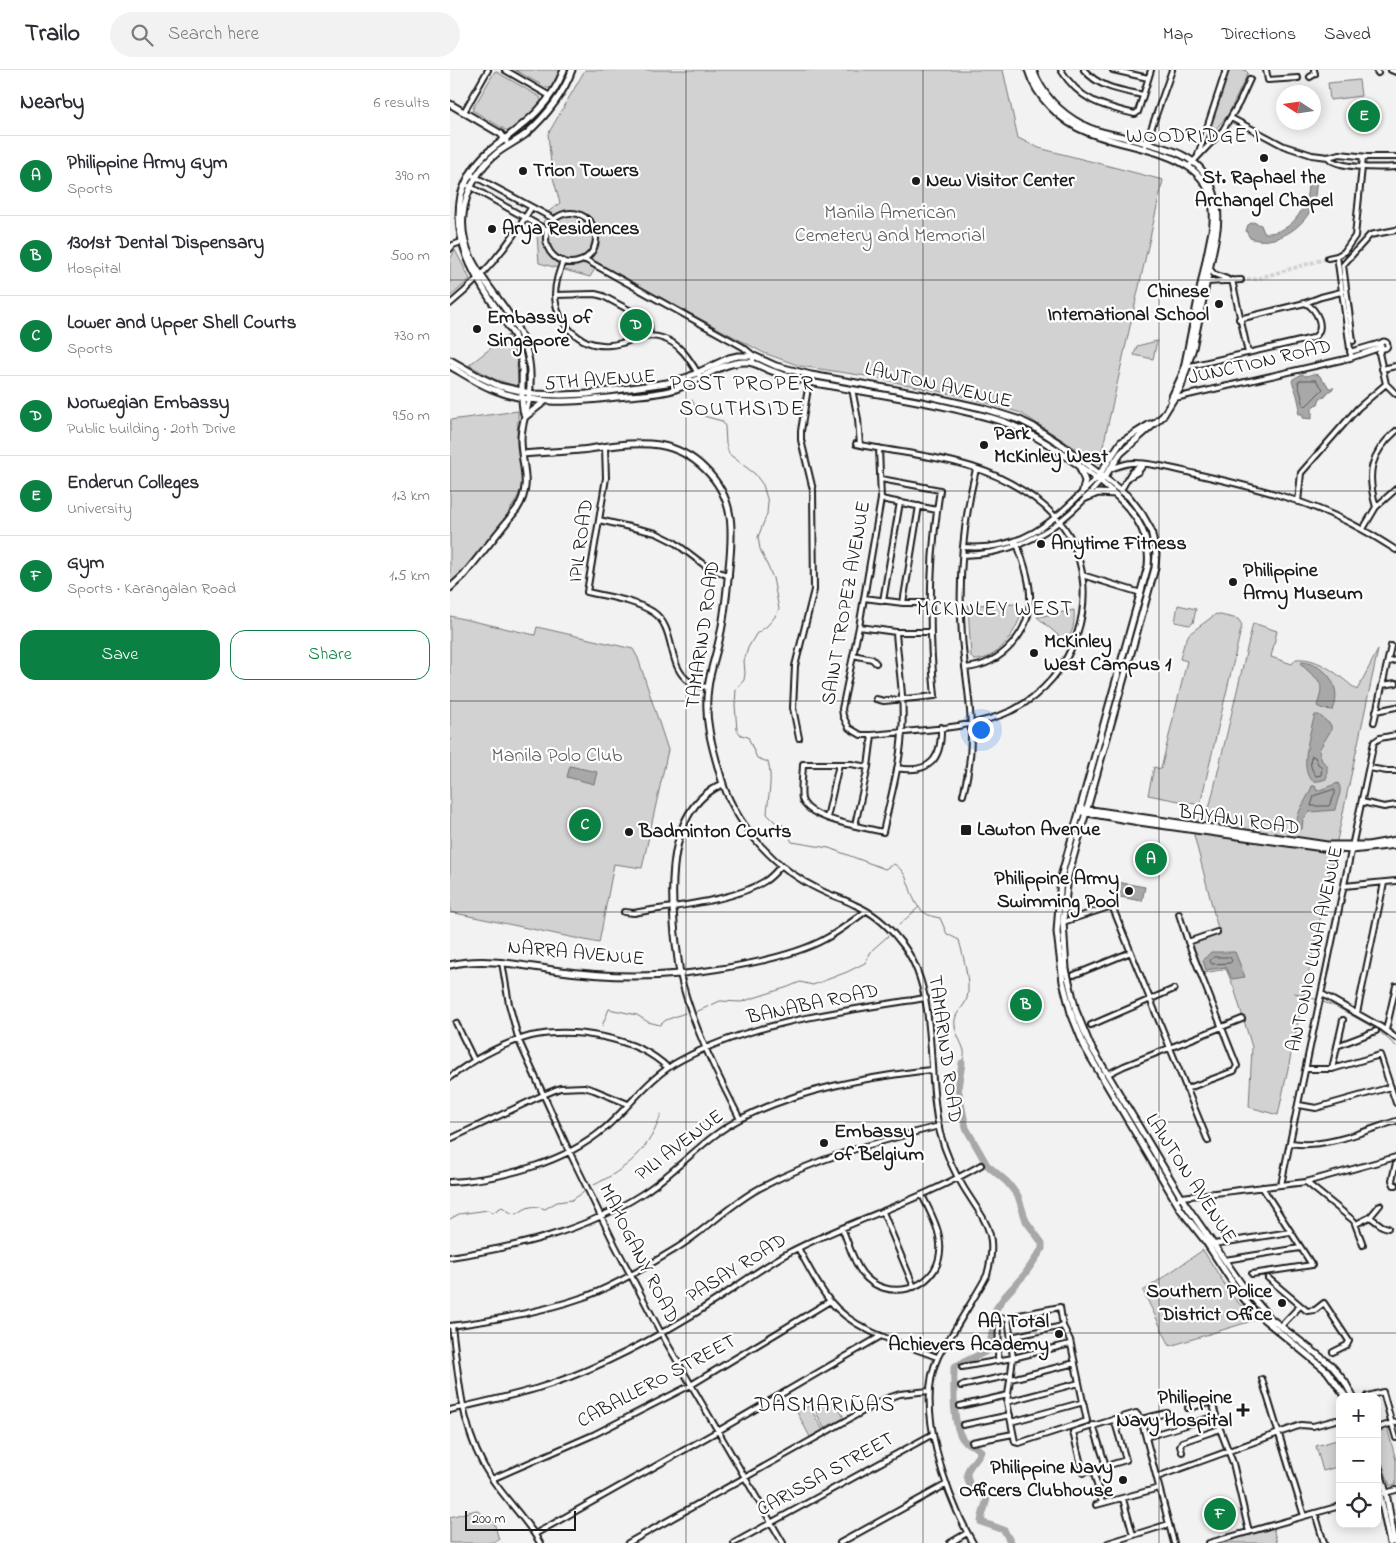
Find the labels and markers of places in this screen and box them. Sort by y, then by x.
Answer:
pin: E [1348,97,1380,135]
marker: St. Raphael the Archangel Chapel [1258,152,1270,164]
place label: Trion Towers [533,157,639,186]
place label: St. Raphael the Archangel Chapel [1195,164,1333,217]
marker: Trion Towers [517,165,529,177]
place label: New Visitor Center [926,167,1075,196]
marker: New Visitor Center [910,175,922,187]
place label: Arya Residences [502,215,639,245]
marker: Arya Residences [486,223,498,235]
place label: Chinese International School [1047,278,1210,330]
marker: Chinese International School [1213,298,1225,310]
place label: Embassy of Singapore [487,304,593,357]
pin: D [620,306,652,344]
marker: Embassy of Singapore [471,323,483,335]
place label: Park McKinley West [994,420,1108,473]
marker: Park McKinley West [978,439,990,451]
place label: Anytime Fitness [1051,530,1187,560]
marker: Anytime Fitness [1035,538,1047,550]
place label: Philippine Army Museum [1243,557,1363,610]
marker: Philippine Army Museum [1227,576,1239,588]
place label: McKinley West Campus 1 [1044,628,1172,680]
marker: McKinley West Campus 1 [1028,647,1040,659]
pin: C [569,806,601,844]
place label: Lawton Avenue [977,816,1101,845]
place label: Badminton Courts [638,818,791,847]
marker: Lawton Avenue [959,823,973,837]
marker: Badminton Courts [623,826,635,838]
pin: A [1135,840,1167,878]
place label: Philippine Army Swimming Pool [994,865,1119,918]
marker: Philippine Army Swimming Pool [1123,885,1135,897]
pin: B [1010,986,1042,1024]
place label: Embassy of Belgium [834,1118,924,1171]
marker: Embassy of Belgium [818,1137,830,1149]
place label: Southern Police District Office [1146,1278,1273,1330]
marker: Southern Police District Office [1276,1297,1288,1309]
place label: AA Total Achievers Academy [888,1308,1049,1361]
marker: AA Total Achievers Academy [1053,1328,1065,1340]
place label: Philippine Navy Hospital [1116,1384,1233,1437]
marker: Philippine Navy Hospital [1236,1403,1250,1417]
place label: Philippine Navy Officers Clubhouse [959,1454,1114,1506]
marker: Philippine Navy Officers Clubhouse [1117,1474,1129,1486]
pin: F [1204,1495,1236,1533]

